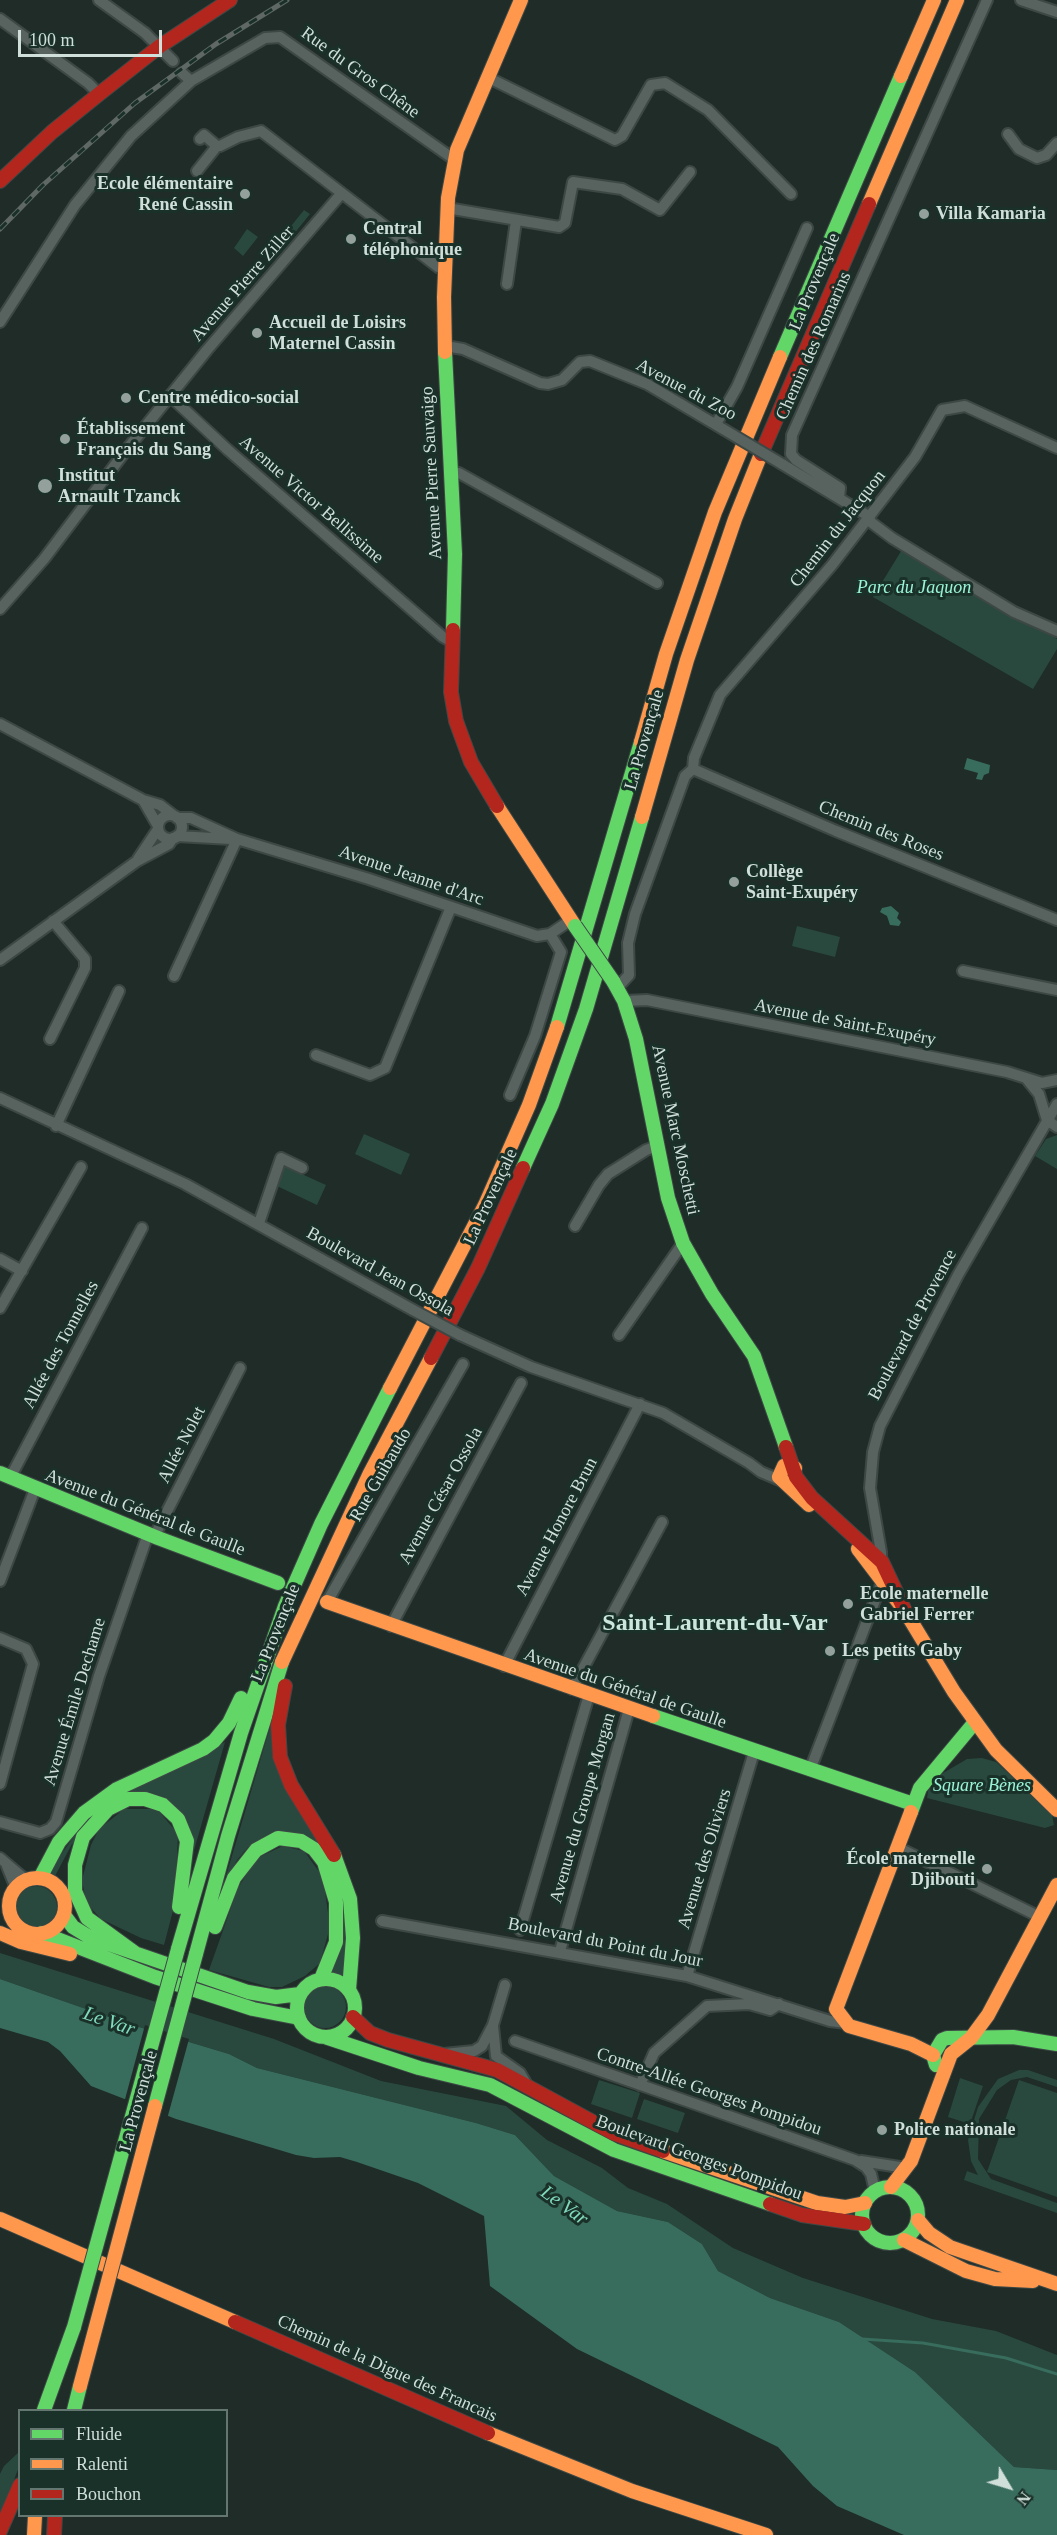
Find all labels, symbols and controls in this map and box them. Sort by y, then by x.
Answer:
scale bar [21,18,165,56]
street label: Rue du Gros Chêne [296,23,424,123]
text: 100 m [29,30,75,50]
place label: Ecole élémentaire René Cassin [97,173,233,216]
marker: Ecole élémentaire René Cassin [238,187,252,201]
place label: Villa Kamaria [936,203,1046,225]
marker: Villa Kamaria [917,207,931,221]
place label: Central téléphonique [363,218,462,260]
street label: Avenue Pierre Ziller [187,222,299,346]
street label: La Provençale [785,230,845,334]
marker: Central téléphonique [344,232,358,246]
street label: Chemin des Romarins [772,269,856,423]
place label: Accueil de Loisirs Maternel Cassin [269,312,406,354]
marker: Accueil de Loisirs Maternel Cassin [250,326,264,340]
street label: Avenue du Zoo [632,354,740,426]
street label: Avenue Pierre Sauvaigo [417,386,447,560]
place label: Centre médico-social [138,387,299,409]
marker: Centre médico-social [119,391,133,405]
place label: Établissement Français du Sang [77,418,211,460]
street label: Avenue Victor Bellissime [234,431,388,569]
marker: Établissement Français du Sang [58,432,72,446]
place label: Institut Arnault Tzanck [58,465,181,508]
street label: Chemin du Jacquon [785,466,891,592]
marker: Institut Arnault Tzanck [36,477,54,495]
park label: Parc du Jaquon [857,577,971,599]
street label: La Provençale [620,687,670,793]
street label: Chemin des Roses [815,796,947,866]
street label: Avenue Jeanne d'Arc [336,841,486,911]
place label: Collège Saint-Exupéry [746,861,858,904]
marker: Collège Saint-Exupéry [727,875,741,889]
street label: Avenue de Saint-Exupéry [752,995,938,1051]
street label: Avenue Marc Moschetti [646,1043,704,1217]
street label: La Provençale [459,1146,523,1248]
street label: Boulevard Jean Ossola [303,1223,457,1321]
street label: Boulevard de Provence [864,1246,962,1404]
street label: Allée des Tonnelles [18,1277,104,1413]
street label: Allée Nolet [153,1403,211,1487]
street label: Rue Guibaudo [346,1424,416,1526]
street label: Avenue César Ossola [394,1424,488,1568]
street label: Avenue Honore Brun [511,1454,603,1600]
street label: Avenue du Général de Gaulle [42,1465,248,1561]
street label: La Provençale [247,1581,305,1685]
place label: Ecole maternelle Gabriel Ferrer [860,1583,988,1626]
marker: Ecole maternelle Gabriel Ferrer [841,1597,855,1611]
district label: Saint-Laurent-du-Var [602,1610,828,1638]
street label: Avenue Émile Dechame [39,1615,111,1789]
place label: Les petits Gaby [842,1640,962,1662]
street label: Avenue du Général de Gaulle [521,1644,729,1734]
marker: Les petits Gaby [823,1644,837,1658]
street label: Avenue du Groupe Morgan [545,1710,621,1906]
park label: Square Bènes [933,1775,1031,1797]
street label: Avenue des Oliviers [673,1786,737,1932]
place label: École maternelle Djibouti [847,1848,975,1890]
marker: École maternelle Djibouti [980,1862,994,1876]
street label: Boulevard du Point du Jour [506,1914,704,1972]
water label: Le Var [80,2002,138,2042]
street label: Contre-Allée Georges Pompidou [594,2043,824,2141]
street label: La Provençale [115,2048,163,2154]
street label: Boulevard Georges Pompidou [593,2111,805,2205]
place label: Police nationale [894,2119,1015,2141]
marker: Police nationale [875,2123,889,2137]
water label: Le Var [536,2181,592,2231]
street label: Chemin de la Digue des Francais [274,2311,500,2427]
legend [18,2409,228,2517]
text: Fluide [76,2424,122,2444]
text: Ralenti [76,2454,128,2474]
north arrow [979,2457,1039,2517]
text: Bouchon [76,2484,141,2504]
text: N [1013,2489,1034,2508]

